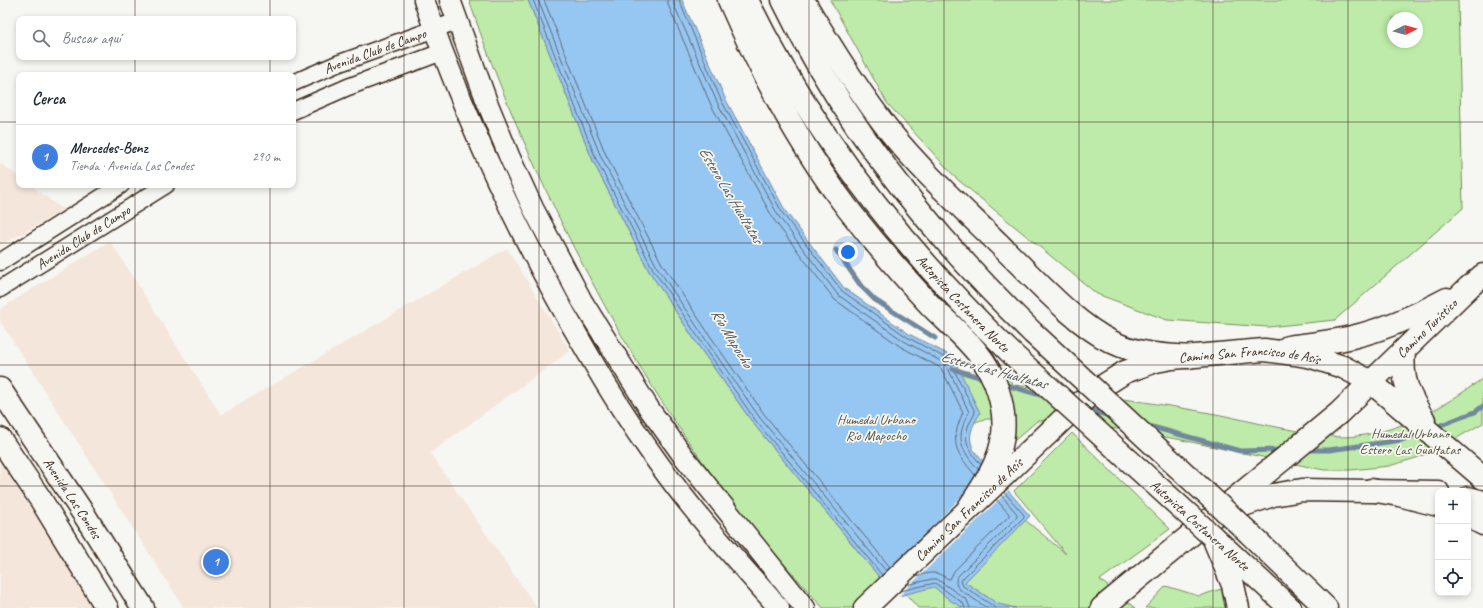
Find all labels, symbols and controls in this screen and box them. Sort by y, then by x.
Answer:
north arrow [1387,12,1423,48]
search box [16,16,296,60]
street label: Avenida Club de Campo [321,24,429,78]
icon: search [30,27,52,49]
text: Buscar aquí [62,29,121,48]
text: Cerca [32,88,65,109]
text: Mercedes-Benz [70,139,147,158]
water label: Estero Las Hualtatas [694,144,768,249]
text: 1 [42,149,48,165]
text: 290 m [252,149,280,165]
text: Tienda · Avenida Las Condes [70,158,194,174]
street label: Avenida Club de Campo [33,201,134,273]
your location [838,242,858,262]
street label: Autopista Costanera Norte [913,251,1014,357]
street label: Camino Turístico [1393,294,1462,362]
water label: Río Mapocho [707,306,758,373]
street label: Camino San Francisco de Asís [1178,342,1323,368]
water label: Estero Las Hualtatas [939,347,1052,394]
park label: Humedal Urbano Río Mapocho [837,411,917,444]
park label: Humedal Urbano Estero Las Gualtatas [1360,425,1462,458]
street label: Camino San Francisco de Asís [912,454,1027,565]
street label: Avenida Las Condes [40,455,106,543]
street label: Autopista Costanera Norte [1147,476,1254,575]
map controls [1435,488,1471,596]
button: + [1435,488,1471,524]
button: − [1435,524,1471,560]
pin: 1 [203,547,229,577]
button: locate [1435,560,1471,596]

